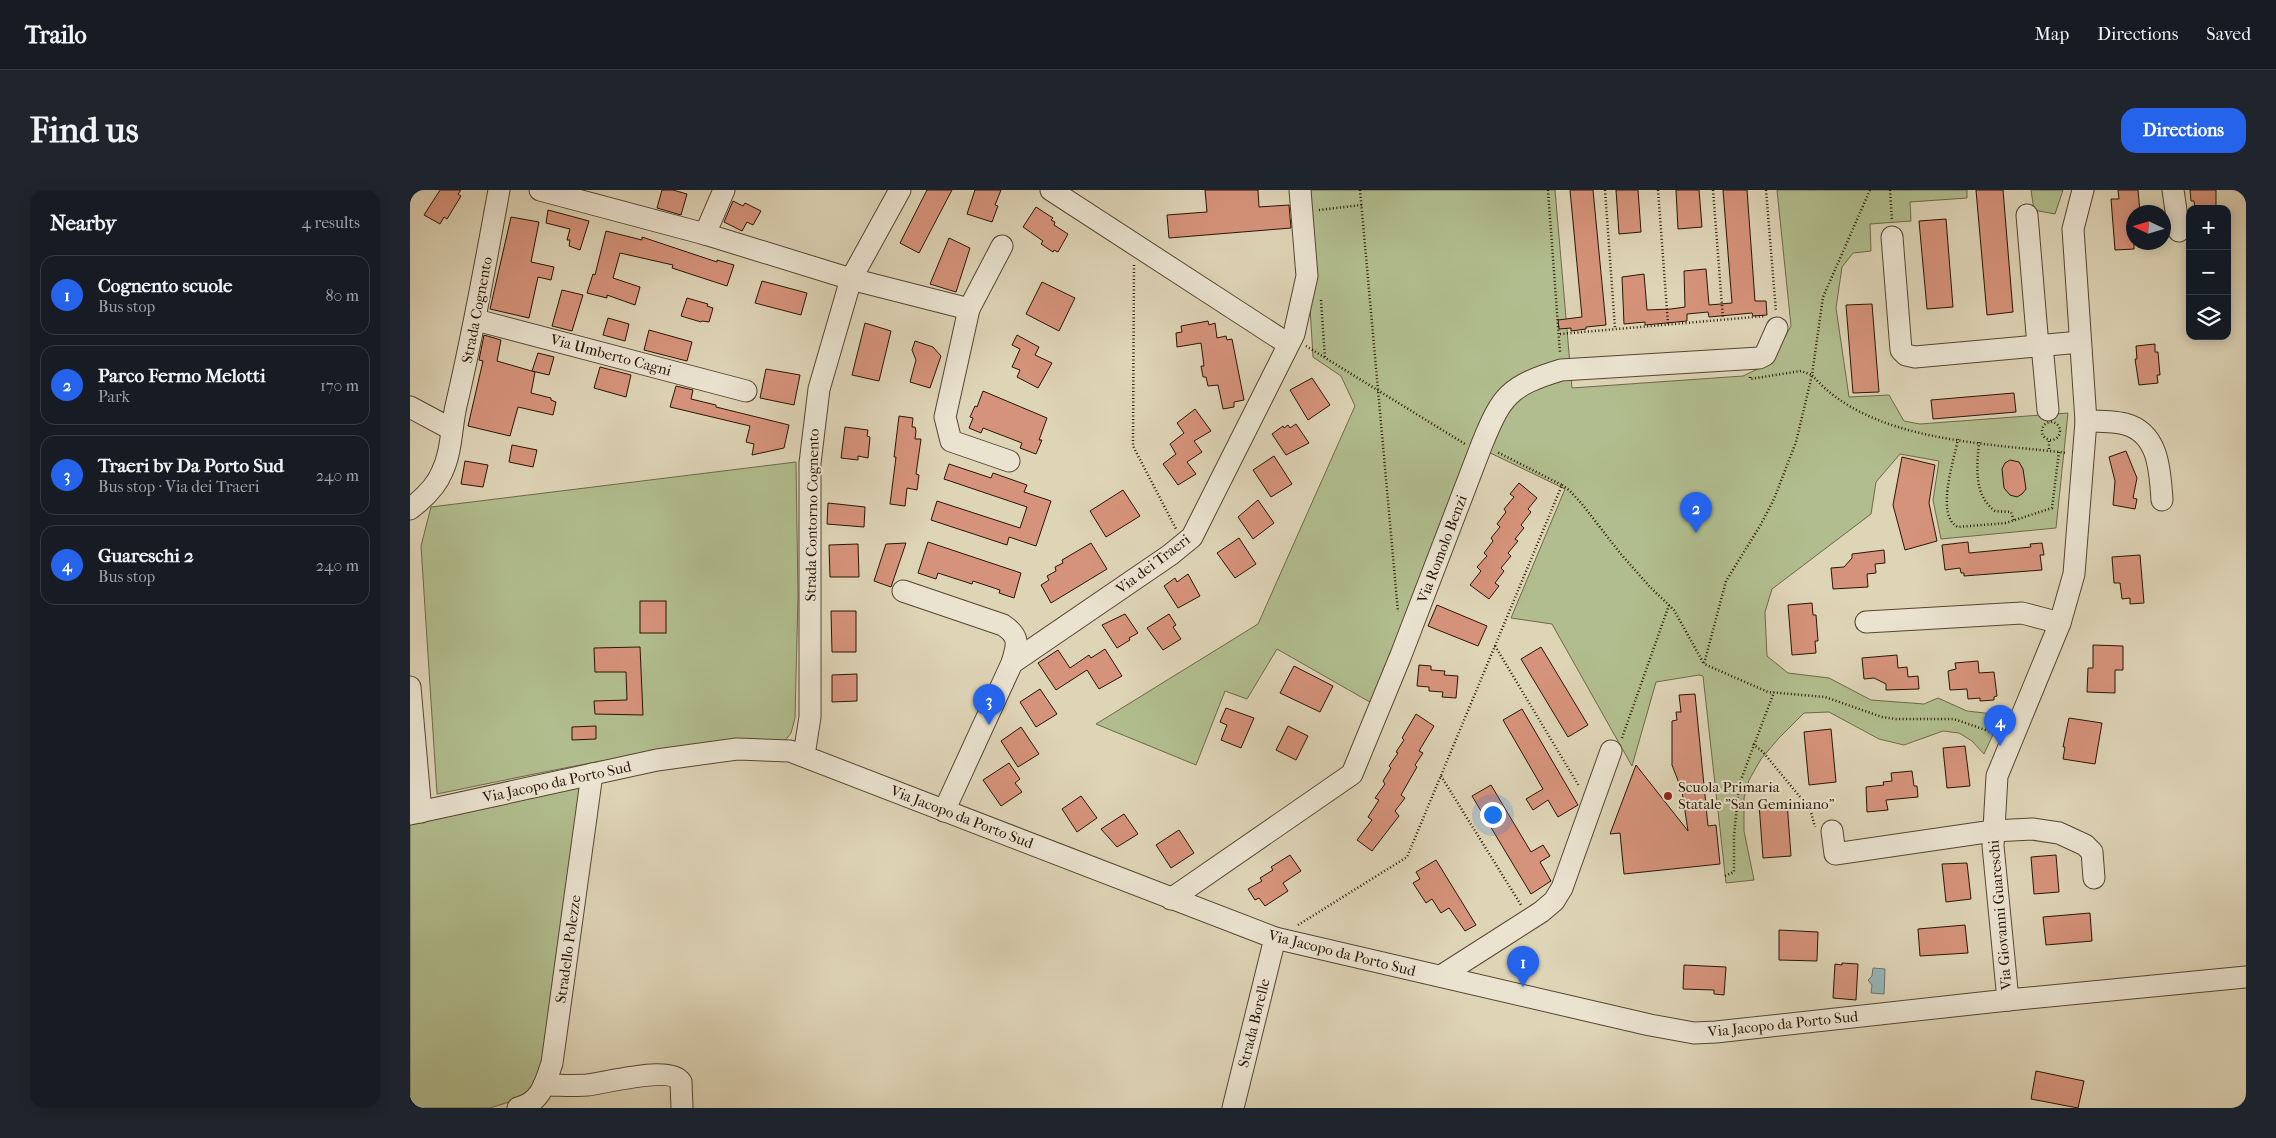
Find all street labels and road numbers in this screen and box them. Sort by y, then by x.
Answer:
street label: Strada Cognento [458,255,496,365]
street label: Via Umberto Cagni [548,330,674,380]
street label: Strada Contorno Cognento [801,428,823,602]
street label: Via Romolo Benzi [1413,492,1471,606]
street label: Via dei Traeri [1112,530,1194,598]
street label: Via Jacopo da Porto Sud [480,757,634,807]
street label: Via Jacopo da Porto Sud [887,781,1037,853]
street label: Via Giovanni Guareschi [1984,839,2016,992]
street label: Stradello Polezze [551,893,585,1004]
street label: Via Jacopo da Porto Sud [1265,926,1418,980]
street label: Strada Borelle [1234,976,1274,1069]
street label: Via Jacopo da Porto Sud [1706,1007,1860,1041]

